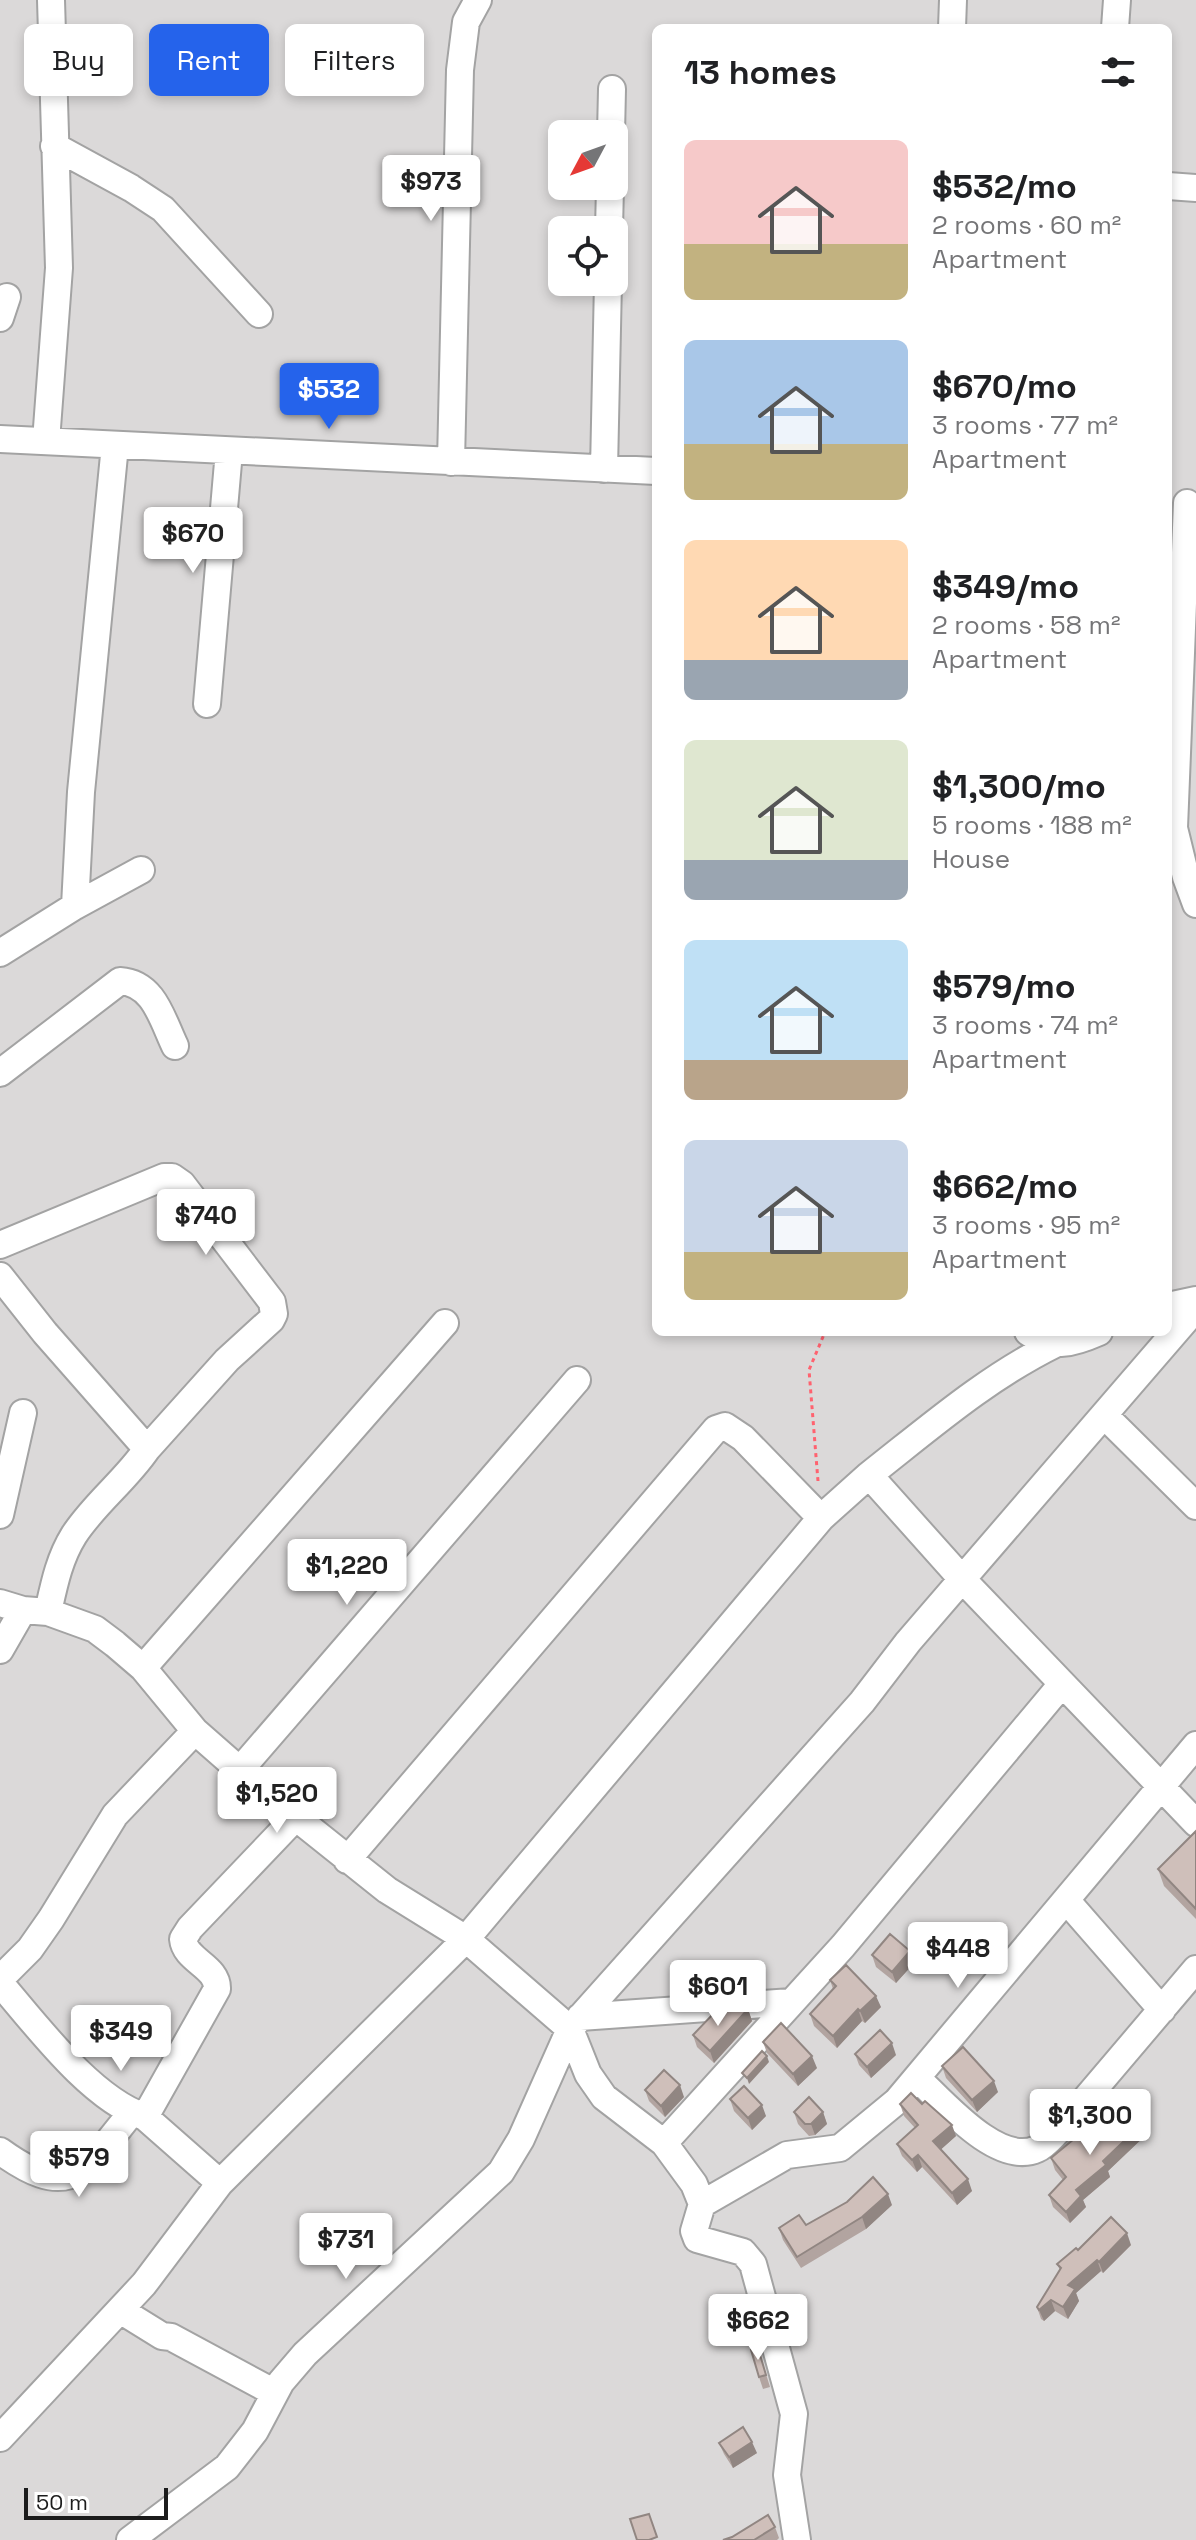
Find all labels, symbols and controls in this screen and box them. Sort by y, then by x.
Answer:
chip: Buy [24,24,133,96]
chip: Rent [149,24,269,96]
chip: Filters [285,24,424,96]
icon: filters [1096,50,1140,94]
text: 13 homes [684,51,837,94]
north arrow [548,120,628,200]
map controls [548,120,628,296]
pin: $973 [384,155,478,223]
text: $973 [400,164,462,198]
text: $532/mo [932,165,1077,208]
icon: home [748,172,844,268]
text: 2 rooms · 60 m² [932,208,1121,242]
button: locate [548,216,628,296]
text: Apartment [932,242,1067,276]
pin: $532 [282,363,376,431]
text: $670/mo [932,365,1077,408]
text: $532 [298,372,360,406]
icon: home [748,372,844,468]
text: 3 rooms · 77 m² [932,408,1118,442]
text: Apartment [932,442,1067,476]
pin: $670 [146,507,240,575]
text: $670 [162,516,224,550]
text: $349/mo [932,565,1079,608]
icon: home [748,572,844,668]
text: 2 rooms · 58 m² [932,608,1120,642]
text: Apartment [932,642,1067,676]
text: $1,300/mo [932,765,1106,808]
icon: home [748,772,844,868]
text: 5 rooms · 188 m² [932,808,1132,842]
text: House [932,842,1010,876]
text: $579/mo [932,965,1075,1008]
icon: home [748,972,844,1068]
text: 3 rooms · 74 m² [932,1008,1118,1042]
text: Apartment [932,1042,1067,1076]
text: $662/mo [932,1165,1078,1208]
icon: home [748,1172,844,1268]
pin: $740 [159,1189,253,1257]
text: $740 [175,1198,237,1232]
text: 3 rooms · 95 m² [932,1208,1120,1242]
text: Apartment [932,1242,1067,1276]
pin: $1,220 [282,1539,412,1607]
text: $1,220 [306,1548,388,1582]
pin: $1,520 [212,1767,342,1835]
text: $1,520 [236,1776,318,1810]
pin: $448 [911,1922,1005,1990]
text: $448 [926,1931,990,1965]
pin: $601 [671,1960,765,2028]
text: $601 [688,1969,748,2003]
pin: $349 [74,2005,168,2073]
text: $349 [89,2014,153,2048]
pin: $1,300 [1025,2089,1155,2157]
text: $1,300 [1048,2098,1132,2132]
pin: $579 [32,2131,126,2199]
text: $579 [48,2140,110,2174]
pin: $731 [299,2213,393,2281]
text: $731 [317,2222,375,2256]
pin: $662 [711,2294,805,2362]
text: $662 [726,2303,790,2337]
scale bar [24,2484,168,2520]
text: 50 m [36,2488,88,2516]

